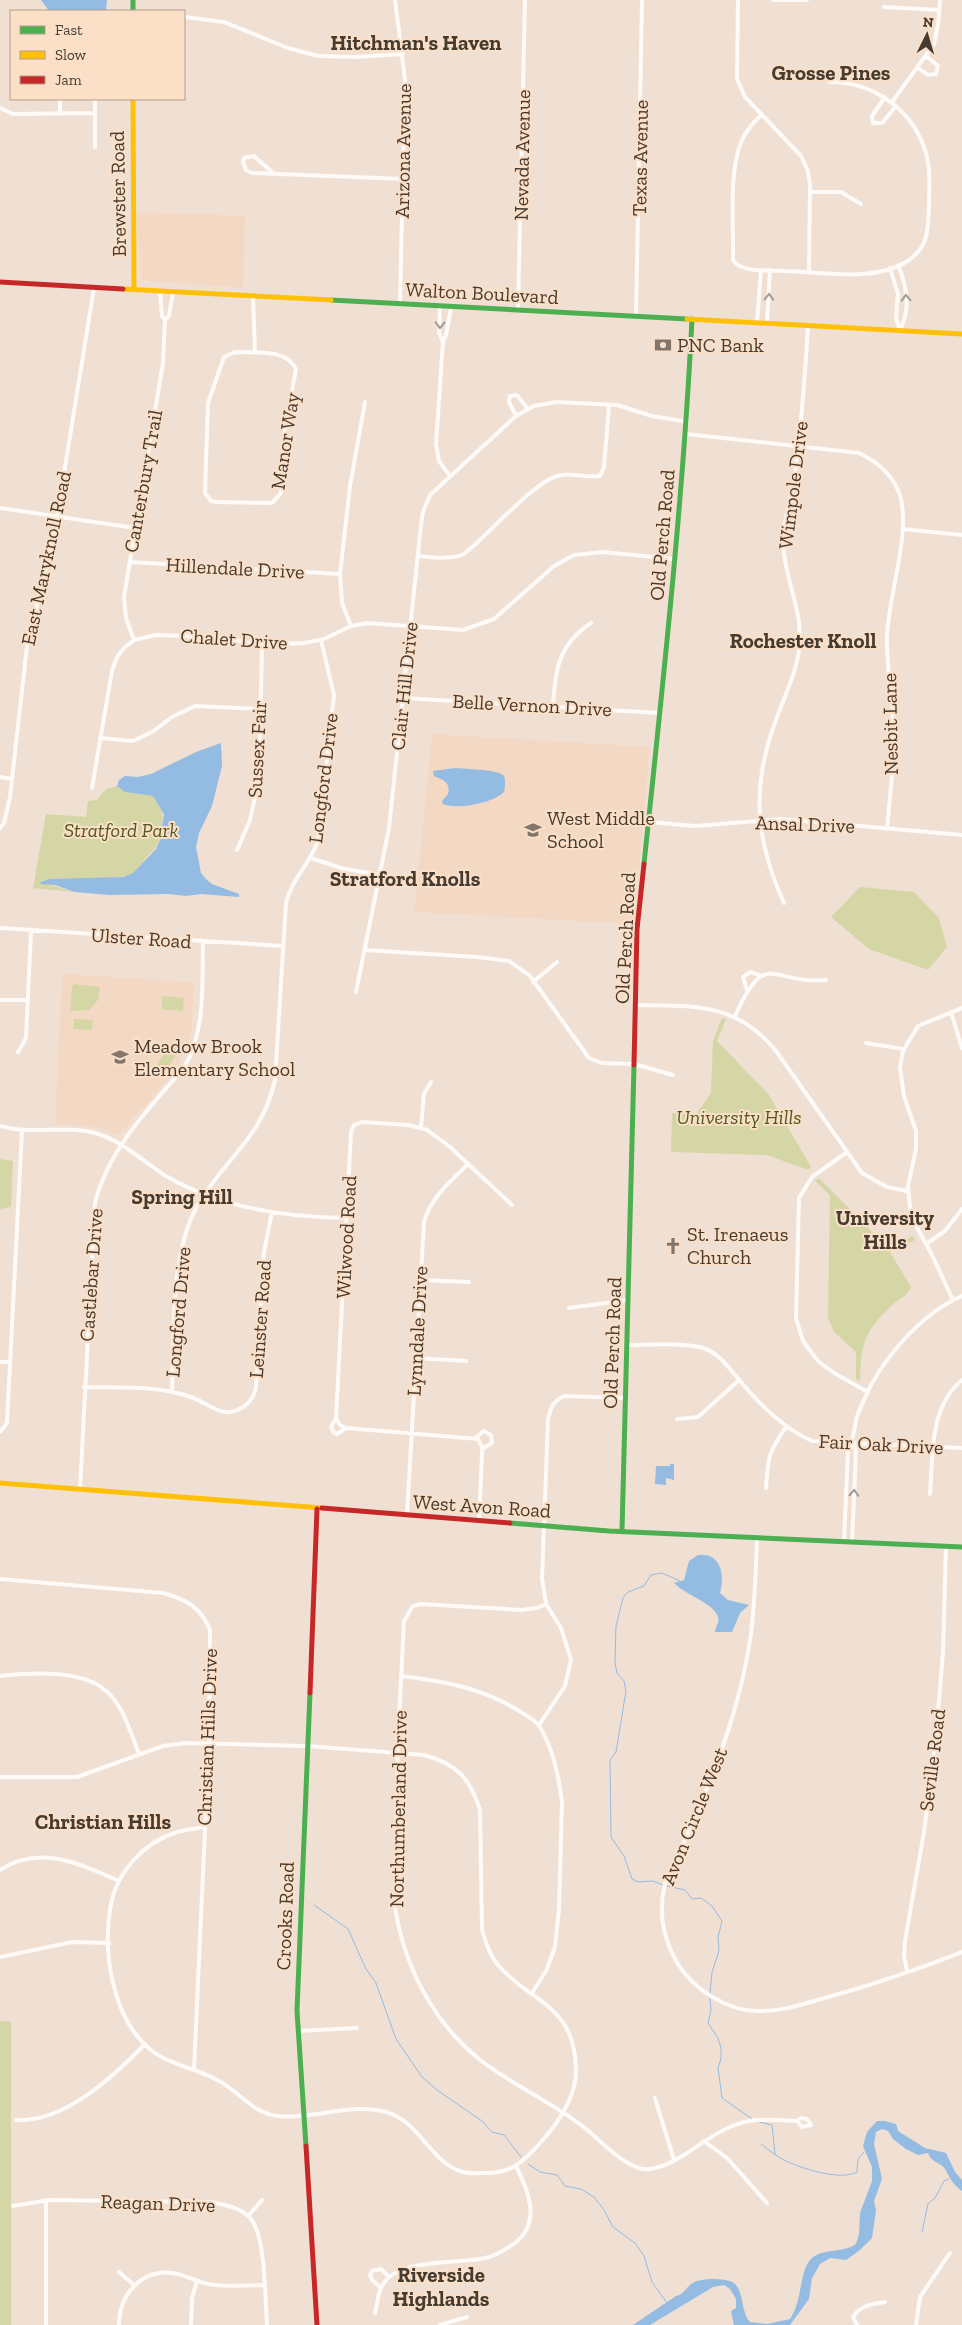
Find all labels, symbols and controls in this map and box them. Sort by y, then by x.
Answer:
legend [10,10,185,100]
north arrow [902,10,952,60]
text: N [922,14,934,32]
text: Fast [55,21,83,39]
district label: Hitchman's Haven [330,30,502,55]
text: Slow [55,46,87,64]
district label: Grosse Pines [772,60,891,85]
text: Jam [55,71,82,89]
street label: Arizona Avenue [390,83,416,219]
street label: Nevada Avenue [509,89,535,221]
street label: Texas Avenue [627,100,653,216]
street label: Brewster Road [105,131,131,257]
street label: Walton Boulevard [405,277,559,309]
one-way arrow [763,293,774,301]
one-way arrow [901,293,912,301]
one-way arrow [434,321,445,329]
place label: PNC Bank [677,333,765,357]
bank icon: PNC Bank [653,335,673,355]
street label: Manor Way [265,390,305,491]
street label: Canterbury Trail [119,408,167,554]
street label: Wimpole Drive [773,420,813,550]
street label: East Maryknoll Road [16,468,76,647]
street label: Old Perch Road [644,468,680,602]
street label: Hillendale Drive [165,552,305,584]
street label: Clair Hill Drive [385,621,423,751]
street label: Chalet Drive [180,623,288,655]
district label: Rochester Knoll [729,628,877,653]
street label: Nesbit Lane [877,673,903,775]
street label: Belle Vernon Drive [452,689,612,721]
street label: Sussex Fair [242,699,272,799]
street label: Longford Drive [303,711,343,845]
place label: West Middle School [547,806,655,853]
street label: Ansal Drive [755,810,855,838]
park label: Stratford Park [64,818,178,842]
school or university icon: West Middle School [523,820,543,840]
district label: Stratford Knolls [330,866,481,891]
street label: Old Perch Road [610,872,640,1004]
street label: Ulster Road [90,923,192,953]
place label: Meadow Brook Elementary School [134,1034,295,1081]
school or university icon: Meadow Brook Elementary School [110,1047,130,1067]
park label: University Hills [676,1105,802,1129]
street label: Wilwood Road [331,1175,361,1299]
district label: Spring Hill [131,1184,233,1209]
district label: University Hills [836,1205,934,1254]
street label: Castlebar Drive [74,1208,108,1342]
place label: St. Irenaeus Church [687,1222,789,1269]
church icon: St. Irenaeus Church [663,1236,683,1256]
street label: Longford Drive [160,1246,196,1378]
street label: Leinster Road [244,1259,276,1379]
street label: Lynndale Drive [402,1265,432,1397]
street label: Old Perch Road [598,1277,626,1409]
street label: Fair Oak Drive [818,1429,944,1459]
street label: West Avon Road [412,1489,552,1523]
one-way arrow [849,1489,860,1497]
street label: Christian Hills Drive [192,1648,222,1826]
street label: Seville Road [914,1707,950,1813]
street label: Northumberland Drive [384,1710,412,1908]
street label: Avon Circle West [655,1743,733,1888]
district label: Christian Hills [35,1809,171,1834]
street label: Crooks Road [271,1861,299,1971]
street label: Reagan Drive [100,2189,216,2217]
district label: Riverside Highlands [393,2262,490,2311]

